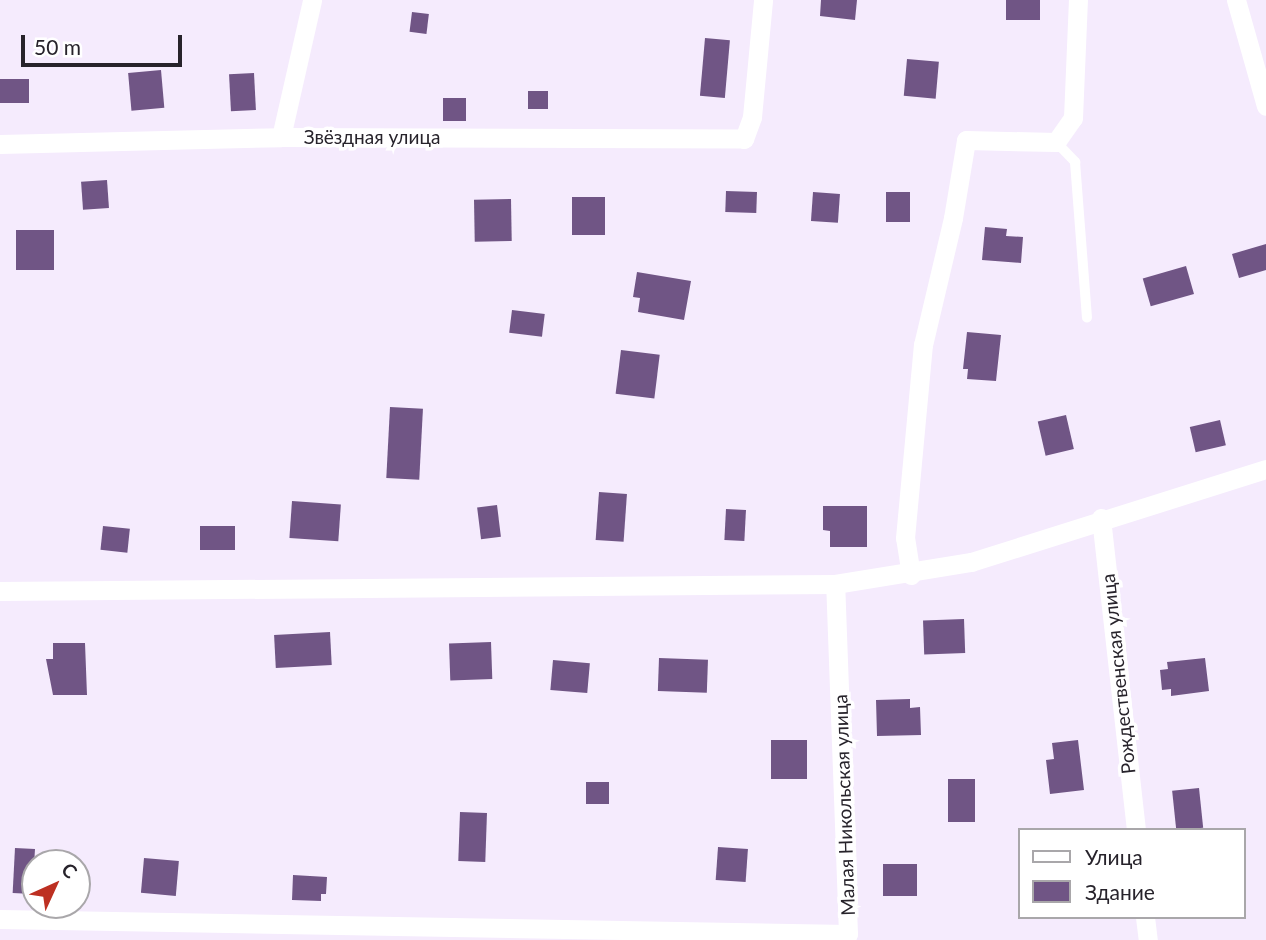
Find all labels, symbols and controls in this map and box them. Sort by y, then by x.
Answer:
scale bar [24,21,186,65]
text: 50 m [34,34,81,59]
street label: Звёздная улица [304,126,440,148]
street label: Рождественская улица [1096,573,1140,775]
street label: Малая Никольская улица [829,694,859,916]
legend [1018,828,1245,919]
text: Улица [1085,844,1143,869]
north arrow [21,849,91,919]
text: С [57,858,82,883]
text: Здание [1085,879,1155,904]

